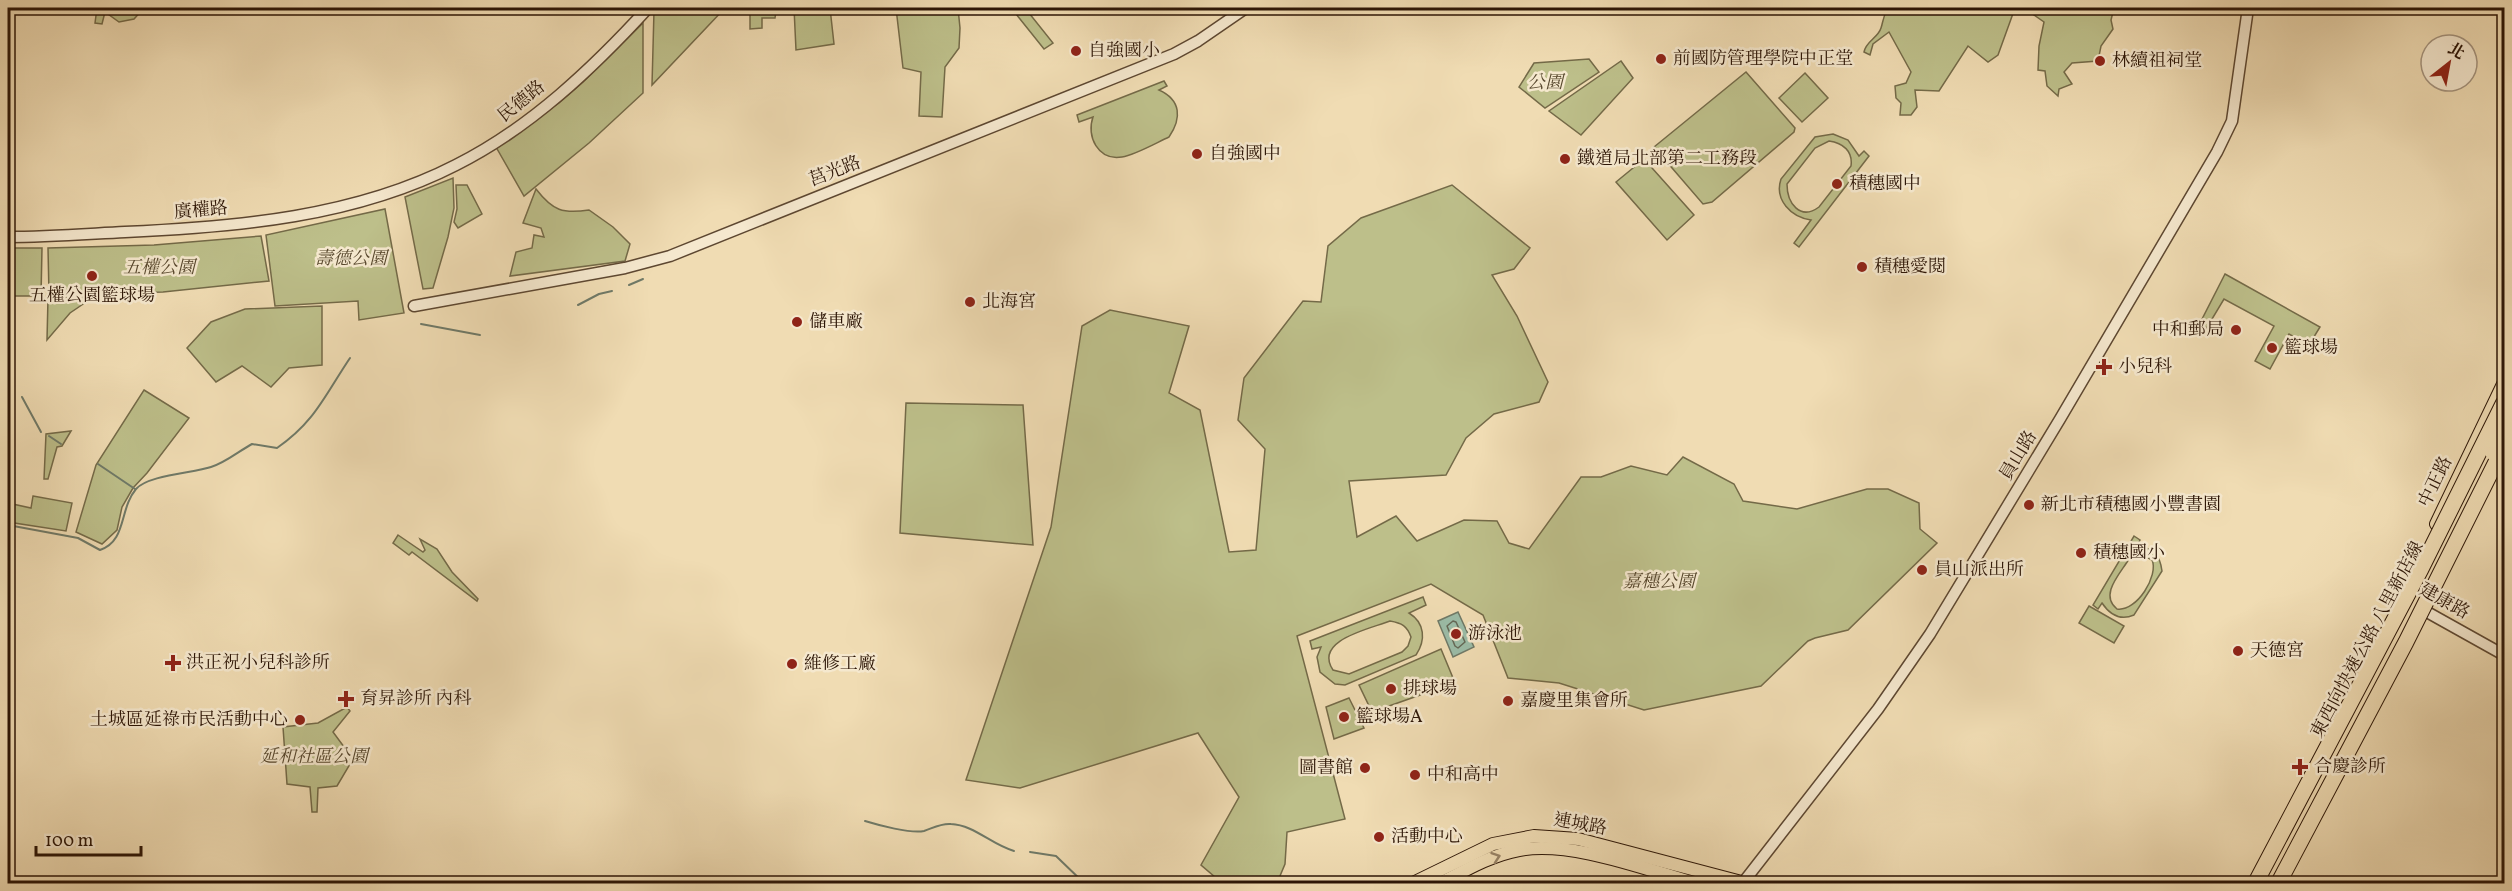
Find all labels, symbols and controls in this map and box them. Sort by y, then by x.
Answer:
north arrow [2419,33,2479,93]
text: 北 [2443,38,2468,65]
place label: 自強國小 [1088,39,1160,64]
marker: 自強國小 [1069,44,1083,58]
place label: 前國防管理學院中正堂 [1673,47,1853,72]
place label: 林續祖祠堂 [2112,49,2202,74]
marker: 前國防管理學院中正堂 [1654,52,1668,66]
marker: 林續祖祠堂 [2093,54,2107,68]
park label: 公園 [1527,71,1566,96]
street label: 民德路 [493,75,551,129]
place label: 自強國中 [1209,142,1281,167]
marker: 自強國中 [1190,147,1204,161]
place label: 鐵道局北部第二工務段 [1577,147,1757,172]
street label: 莒光路 [805,151,865,193]
marker: 鐵道局北部第二工務段 [1558,152,1572,166]
place label: 積穗國中 [1849,172,1921,197]
marker: 積穗國中 [1830,177,1844,191]
street label: 廣權路 [173,196,229,226]
park label: 壽德公園 [315,247,390,272]
place label: 積穗愛閱 [1874,255,1946,280]
park label: 五權公園 [123,256,198,281]
marker: 積穗愛閱 [1855,260,1869,274]
marker: 五權公園籃球場 [85,269,99,283]
place label: 五權公園籃球場 [29,284,155,309]
place label: 北海宮 [982,290,1036,315]
marker: 北海宮 [963,295,977,309]
place label: 儲車廠 [809,310,863,335]
marker: 儲車廠 [790,315,804,329]
place label: 中和郵局 [2152,318,2224,343]
marker: 中和郵局 [2229,323,2243,337]
place label: 籃球場 [2284,336,2338,361]
marker: 籃球場 [2265,341,2279,355]
place label: 小兒科 [2118,355,2172,380]
marker: 小兒科 [2095,358,2113,376]
street label: 員山路 [1994,426,2044,486]
street label: 中正路 [2413,452,2459,512]
place label: 新北市積穗國小豐書園 [2041,493,2221,518]
marker: 新北市積穗國小豐書園 [2022,498,2036,512]
street label: 東西向快速公路 八里新店線 [2305,537,2431,743]
place label: 積穗國小 [2093,541,2165,566]
marker: 積穗國小 [2074,546,2088,560]
place label: 員山派出所 [1934,558,2024,583]
marker: 員山派出所 [1915,563,1929,577]
park label: 嘉穗公園 [1623,570,1698,595]
street label: 建康路 [2414,578,2474,626]
place label: 游泳池 [1468,622,1522,647]
marker: 游泳池 [1449,627,1463,641]
place label: 天德宮 [2250,639,2304,664]
marker: 天德宮 [2231,644,2245,658]
place label: 洪正祝小兒科診所 [186,651,330,676]
place label: 維修工廠 [804,652,876,677]
marker: 洪正祝小兒科診所 [164,654,182,672]
marker: 維修工廠 [785,657,799,671]
place label: 排球場 [1403,677,1457,702]
marker: 排球場 [1384,682,1398,696]
place label: 育昇診所 內科 [360,687,472,712]
place label: 嘉慶里集會所 [1520,689,1628,714]
marker: 育昇診所 內科 [337,690,355,708]
marker: 嘉慶里集會所 [1501,694,1515,708]
place label: 籃球場A [1356,705,1423,730]
place label: 土城區延祿市民活動中心 [90,708,288,733]
marker: 籃球場A [1337,710,1351,724]
marker: 土城區延祿市民活動中心 [293,713,307,727]
park label: 延和社區公園 [260,745,371,770]
place label: 合慶診所 [2314,755,2386,780]
place label: 圖書館 [1299,756,1353,781]
marker: 合慶診所 [2291,758,2309,776]
marker: 圖書館 [1358,761,1372,775]
place label: 中和高中 [1427,763,1499,788]
marker: 中和高中 [1408,768,1422,782]
street label: 連城路 [1551,808,1609,842]
scale bar [36,819,141,857]
place label: 活動中心 [1391,825,1463,850]
text: 100 m [45,829,94,854]
marker: 活動中心 [1372,830,1386,844]
one-way arrow [1490,852,1501,864]

